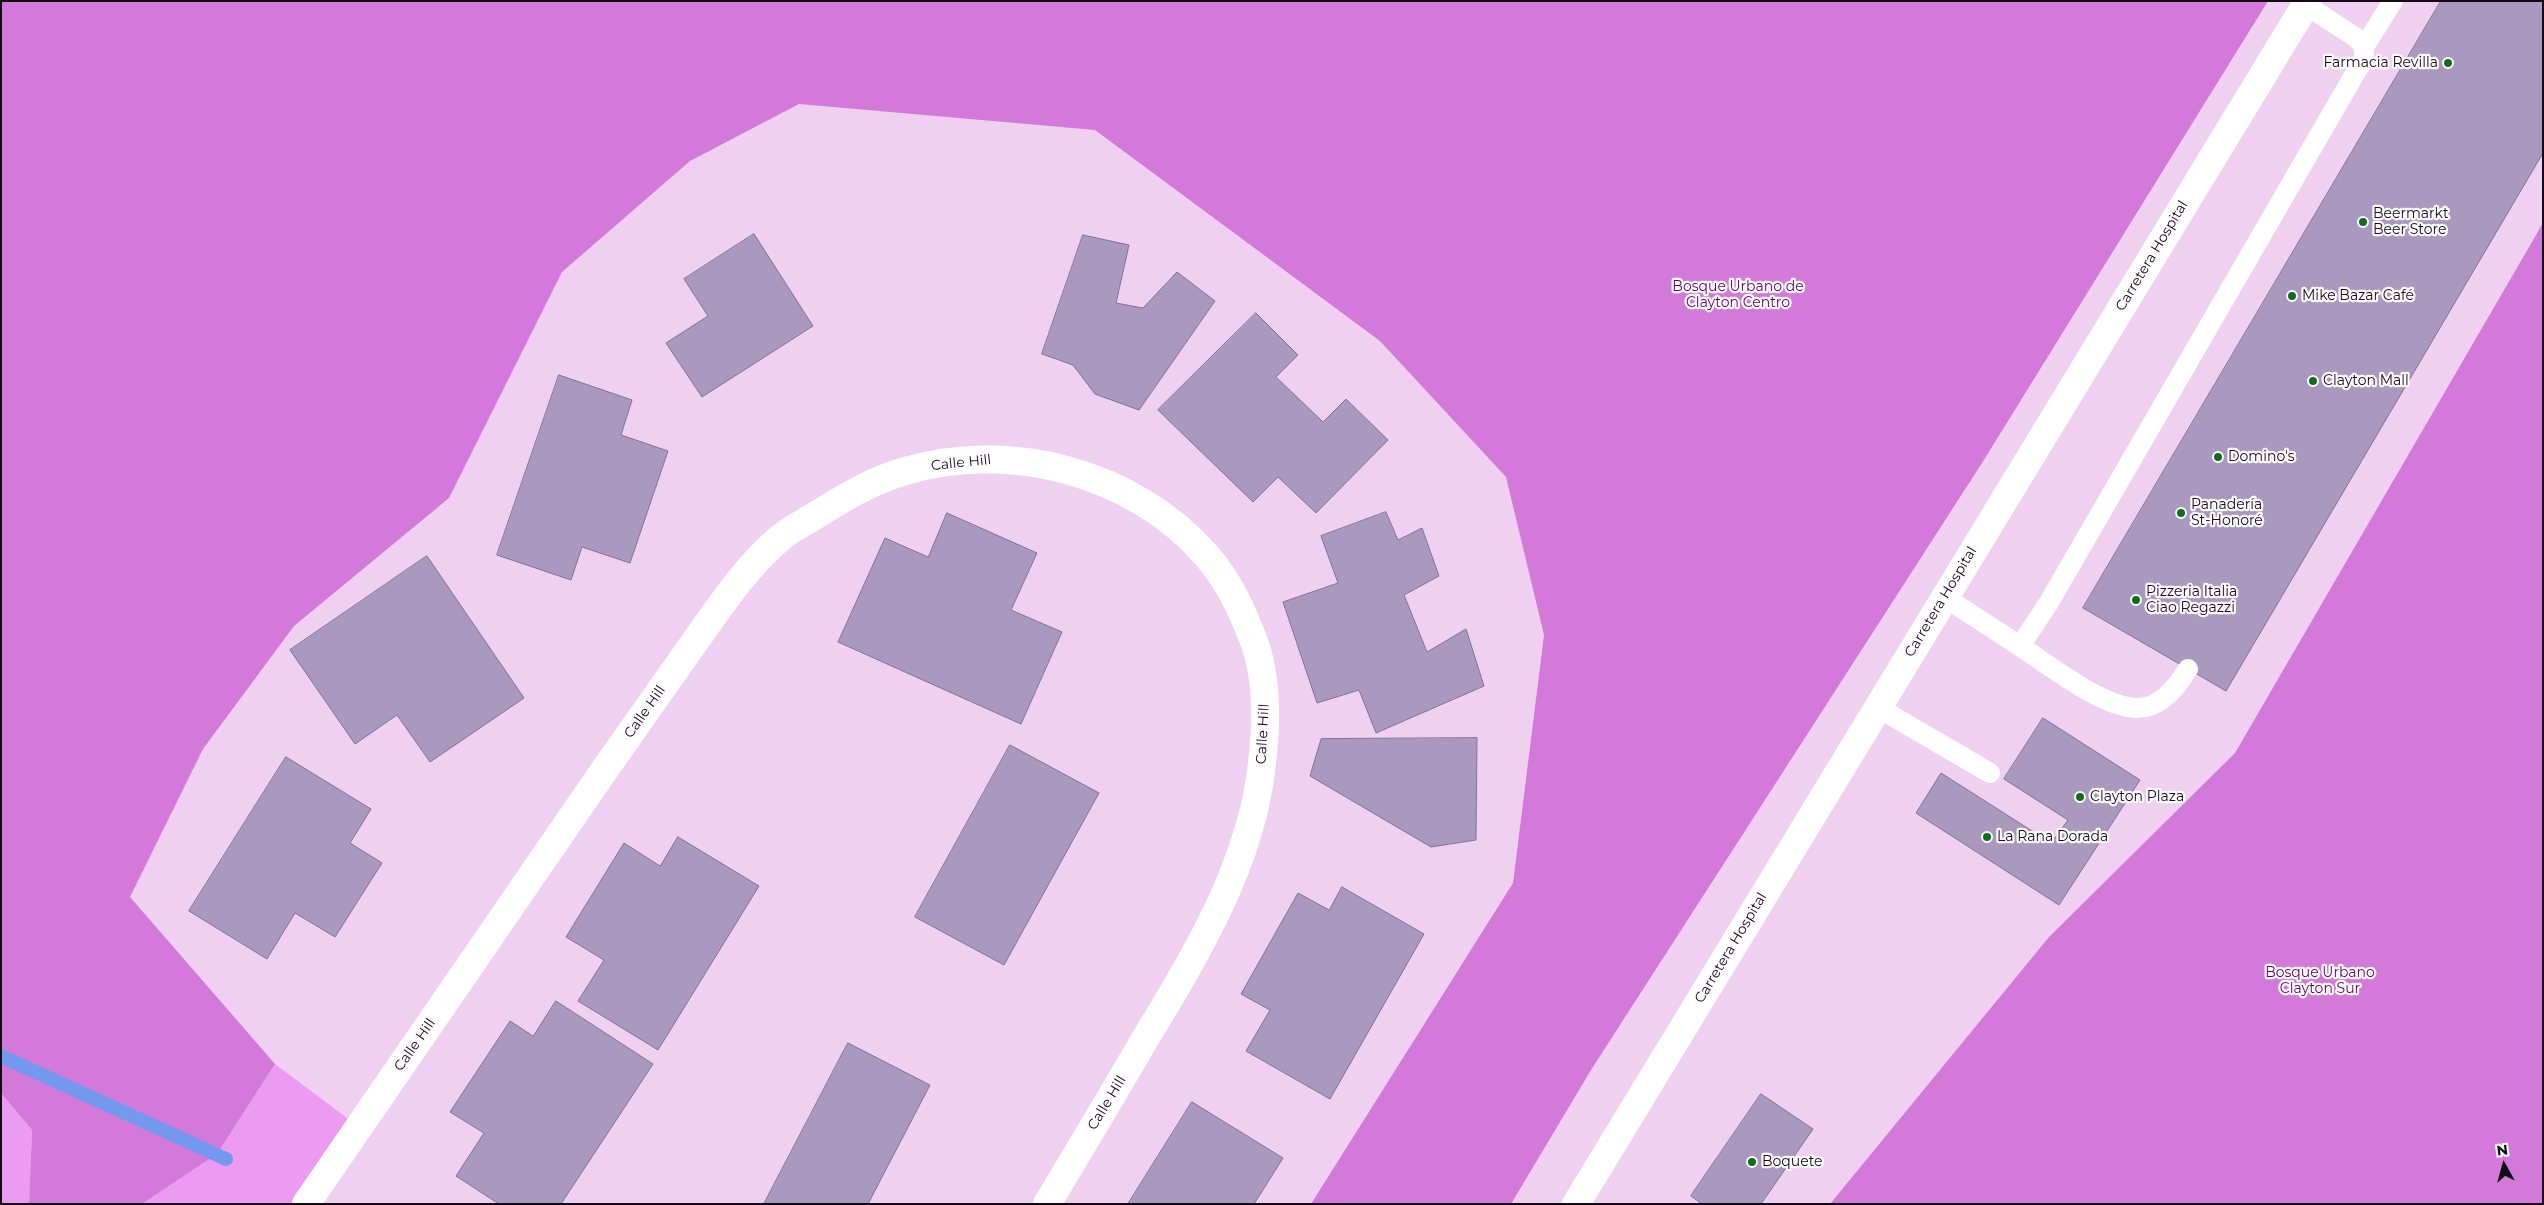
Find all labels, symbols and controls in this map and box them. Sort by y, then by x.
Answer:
place label: Farmacia Revilla [2324,55,2438,71]
marker: Farmacia Revilla [2442,57,2454,69]
street label: Carretera Hospital [2112,198,2192,314]
place label: Beermarkt Beer Store [2373,206,2449,238]
marker: Beermarkt Beer Store [2357,216,2369,228]
park label: Bosque Urbano de Clayton Centro [1672,279,1804,312]
place label: Mike Bazar Café [2302,288,2414,304]
marker: Mike Bazar Café [2286,290,2298,302]
place label: Clayton Mall [2323,373,2409,389]
marker: Clayton Mall [2307,375,2319,387]
place label: Domino's [2228,449,2295,465]
street label: Calle Hill [930,451,992,475]
marker: Domino's [2212,451,2224,463]
place label: Panadería St-Honoré [2191,497,2263,530]
marker: Panadería St-Honoré [2175,507,2187,519]
street label: Carretera Hospital [1901,544,1981,660]
place label: Pizzeria Italia Ciao Regazzi [2146,584,2237,616]
marker: Pizzeria Italia Ciao Regazzi [2130,594,2142,606]
street label: Calle Hill [621,682,669,742]
street label: Calle Hill [1253,703,1273,765]
place label: Clayton Plaza [2090,789,2184,805]
marker: Clayton Plaza [2074,791,2086,803]
place label: La Rana Dorada [1997,829,2108,845]
marker: La Rana Dorada [1981,831,1993,843]
street label: Carretera Hospital [1691,890,1771,1006]
park label: Bosque Urbano Clayton Sur [2265,965,2375,998]
street label: Calle Hill [391,1015,439,1075]
street label: Calle Hill [1084,1073,1130,1133]
north arrow [2479,1140,2529,1190]
text: N [2495,1140,2509,1160]
place label: Boquete [1762,1154,1823,1170]
marker: Boquete [1746,1156,1758,1168]

